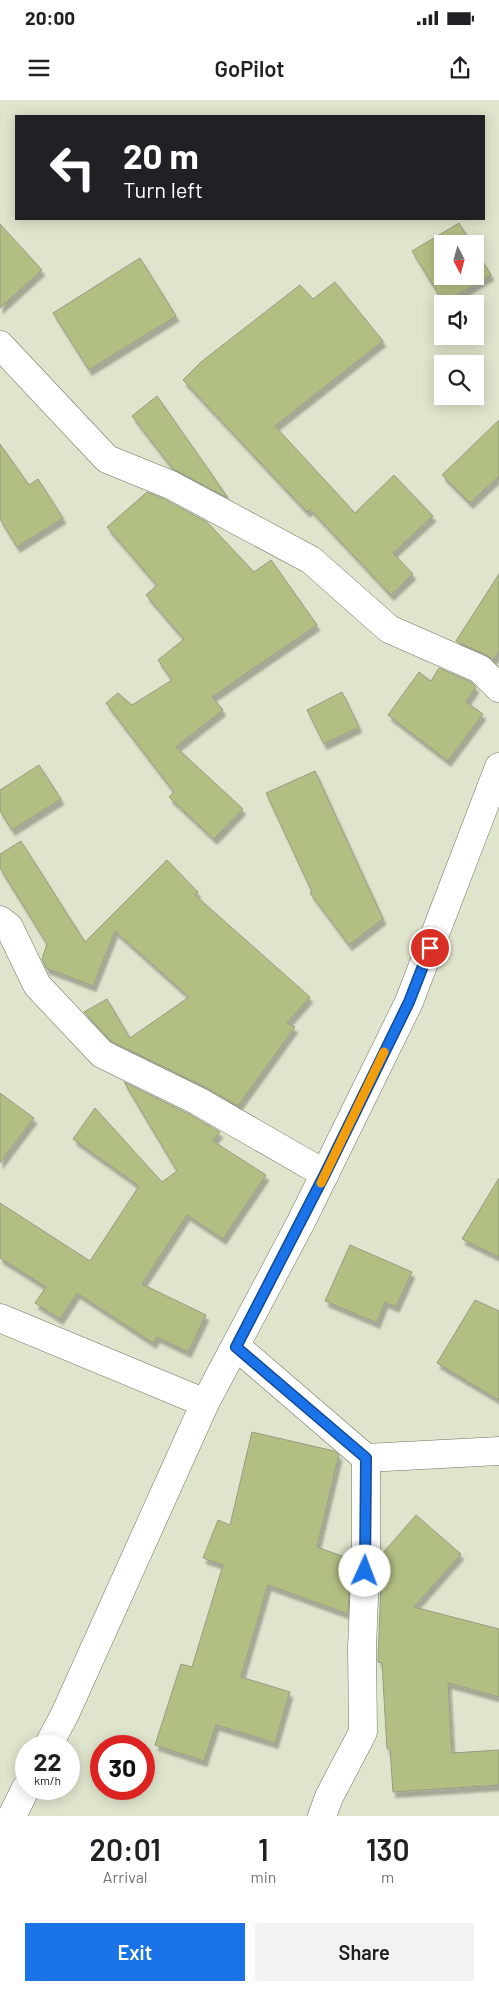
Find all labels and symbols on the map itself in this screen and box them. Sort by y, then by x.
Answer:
north arrow [434,235,484,285]
pin [409,927,451,969]
position arrow [338,1544,390,1596]
speed limit sign: 30 [90,1735,155,1800]

